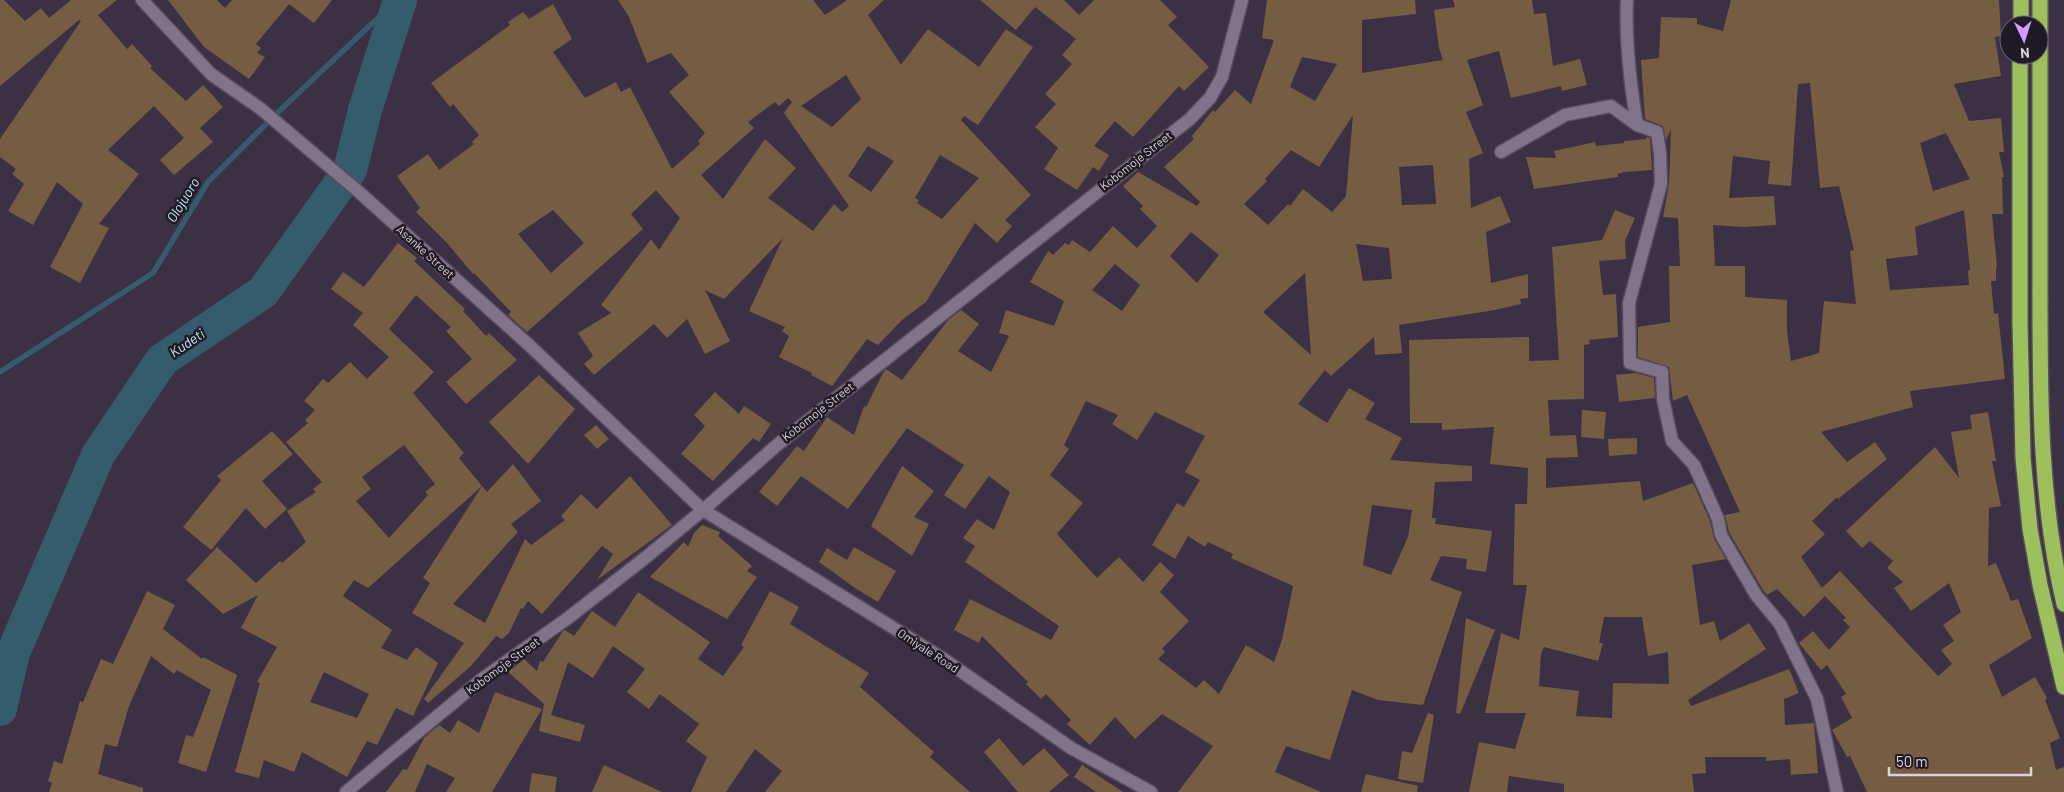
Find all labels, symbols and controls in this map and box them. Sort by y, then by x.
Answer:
north arrow [1999,15,2049,65]
text: N [2020,45,2030,62]
street label: Kobomoje Street [1097,128,1174,193]
water label: Olojuoro [162,174,203,225]
street label: Asanke Street [394,222,457,281]
water label: Kudeti [166,324,208,360]
street label: Kobomoje Street [779,379,856,444]
street label: Omiyale Road [895,625,962,675]
street label: Kobomoje Street [463,634,542,697]
scale bar [1889,744,2032,776]
text: 50 m [1896,752,1928,770]

